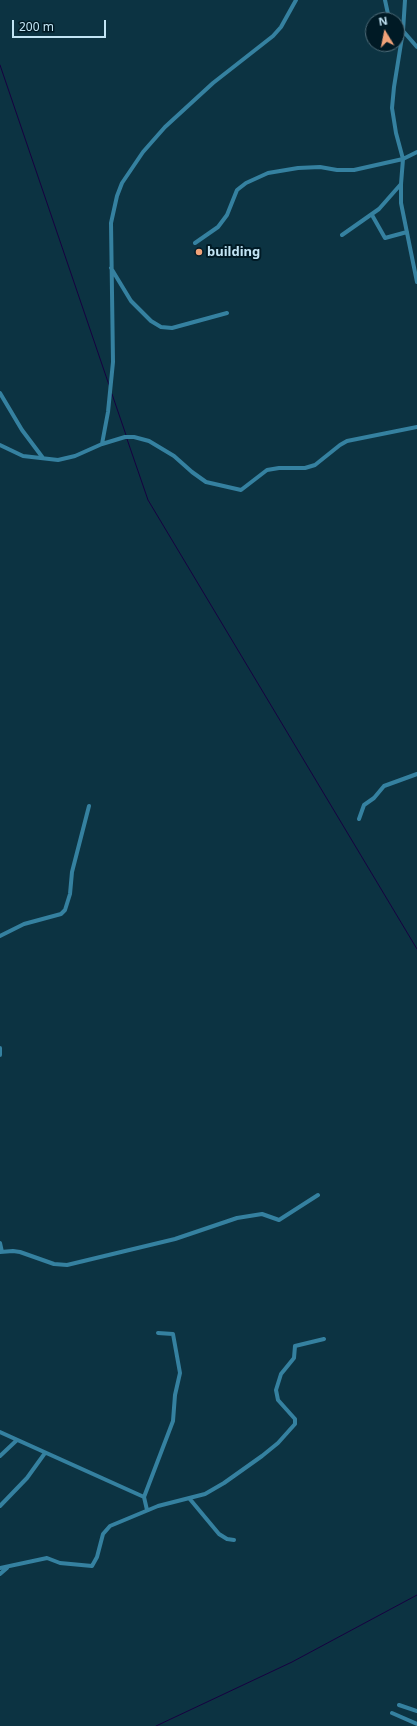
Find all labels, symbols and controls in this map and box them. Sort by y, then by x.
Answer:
scale bar [14,12,108,38]
north arrow [365,12,405,52]
text: N [377,13,389,29]
text: 200 m [19,18,54,35]
place label: building [207,244,260,260]
marker: building [194,247,204,257]

